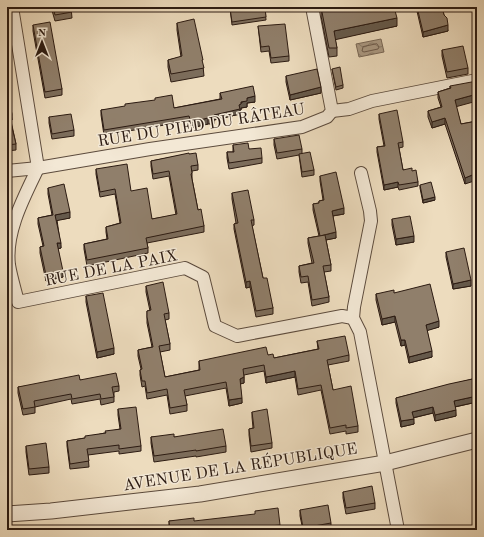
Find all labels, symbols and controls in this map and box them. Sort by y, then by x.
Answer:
north arrow [22,22,62,62]
text: N [38,28,47,39]
street label: RUE DU PIED DU RÂTEAU [96,98,307,150]
street label: RUE DE LA PAIX [44,248,179,290]
street label: AVENUE DE LA RÉPUBLIQUE [121,438,359,494]

